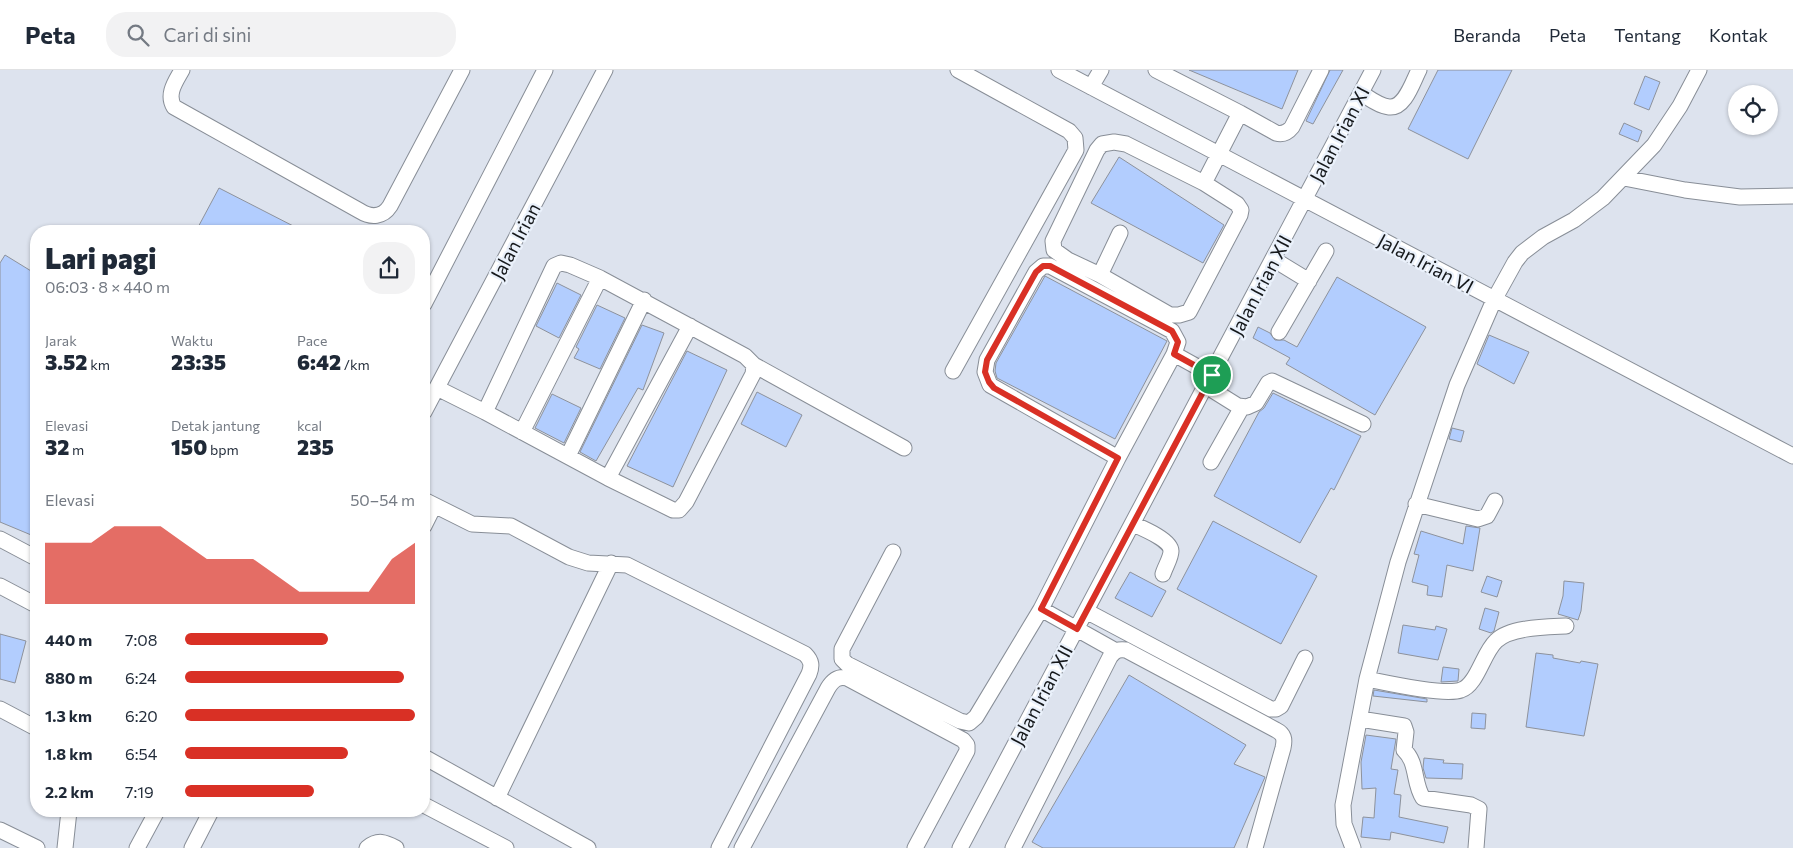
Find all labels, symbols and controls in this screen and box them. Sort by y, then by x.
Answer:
search box [106,12,456,57]
text: Peta [25,20,76,49]
icon: search [124,21,152,49]
text: Cari di sini [164,23,251,46]
text: Beranda [1453,24,1521,46]
text: Peta [1549,24,1586,46]
text: Tentang [1614,24,1681,46]
text: Kontak [1709,24,1768,46]
street label: Jalan Irian XI [1304,82,1374,186]
map controls [1728,85,1778,135]
button: locate [1728,85,1778,135]
street label: Jalan Irian [485,199,545,283]
street label: Jalan Irian VI [1374,228,1478,298]
street label: Jalan Irian XII [1224,231,1296,339]
text: Lari pagi [45,241,156,275]
button: share [363,242,415,294]
text: 06:03 · 8 × 440 m [45,277,170,296]
text: Jarak [45,332,77,349]
text: Waktu [171,332,213,349]
text: Pace [297,332,327,349]
text: 3.52 [45,349,88,374]
text: 23:35 [171,349,226,374]
text: 6:42 [297,349,341,374]
pin [1191,354,1233,396]
text: km [88,356,110,373]
text: /km [341,356,370,373]
icon: arrive [1198,361,1226,389]
text: Elevasi [45,417,88,434]
text: Detak jantung [171,417,260,434]
text: kcal [297,417,322,434]
text: 32 [45,434,69,459]
text: 150 [171,434,207,459]
text: 235 [297,434,334,459]
text: m [69,441,84,458]
text: bpm [207,441,239,458]
text: Elevasi [45,490,95,509]
text: 50–54 m [350,490,415,509]
text: 440 m [45,630,92,649]
text: 7:08 [125,630,157,649]
street label: Jalan Irian XII [1005,641,1077,749]
text: 880 m [45,668,92,687]
text: 6:24 [125,668,157,687]
text: 1.3 km [45,706,92,725]
text: 6:20 [125,706,158,725]
text: 1.8 km [45,744,92,763]
text: 6:54 [125,744,157,763]
text: 2.2 km [45,782,94,801]
text: 7:19 [125,782,154,801]

